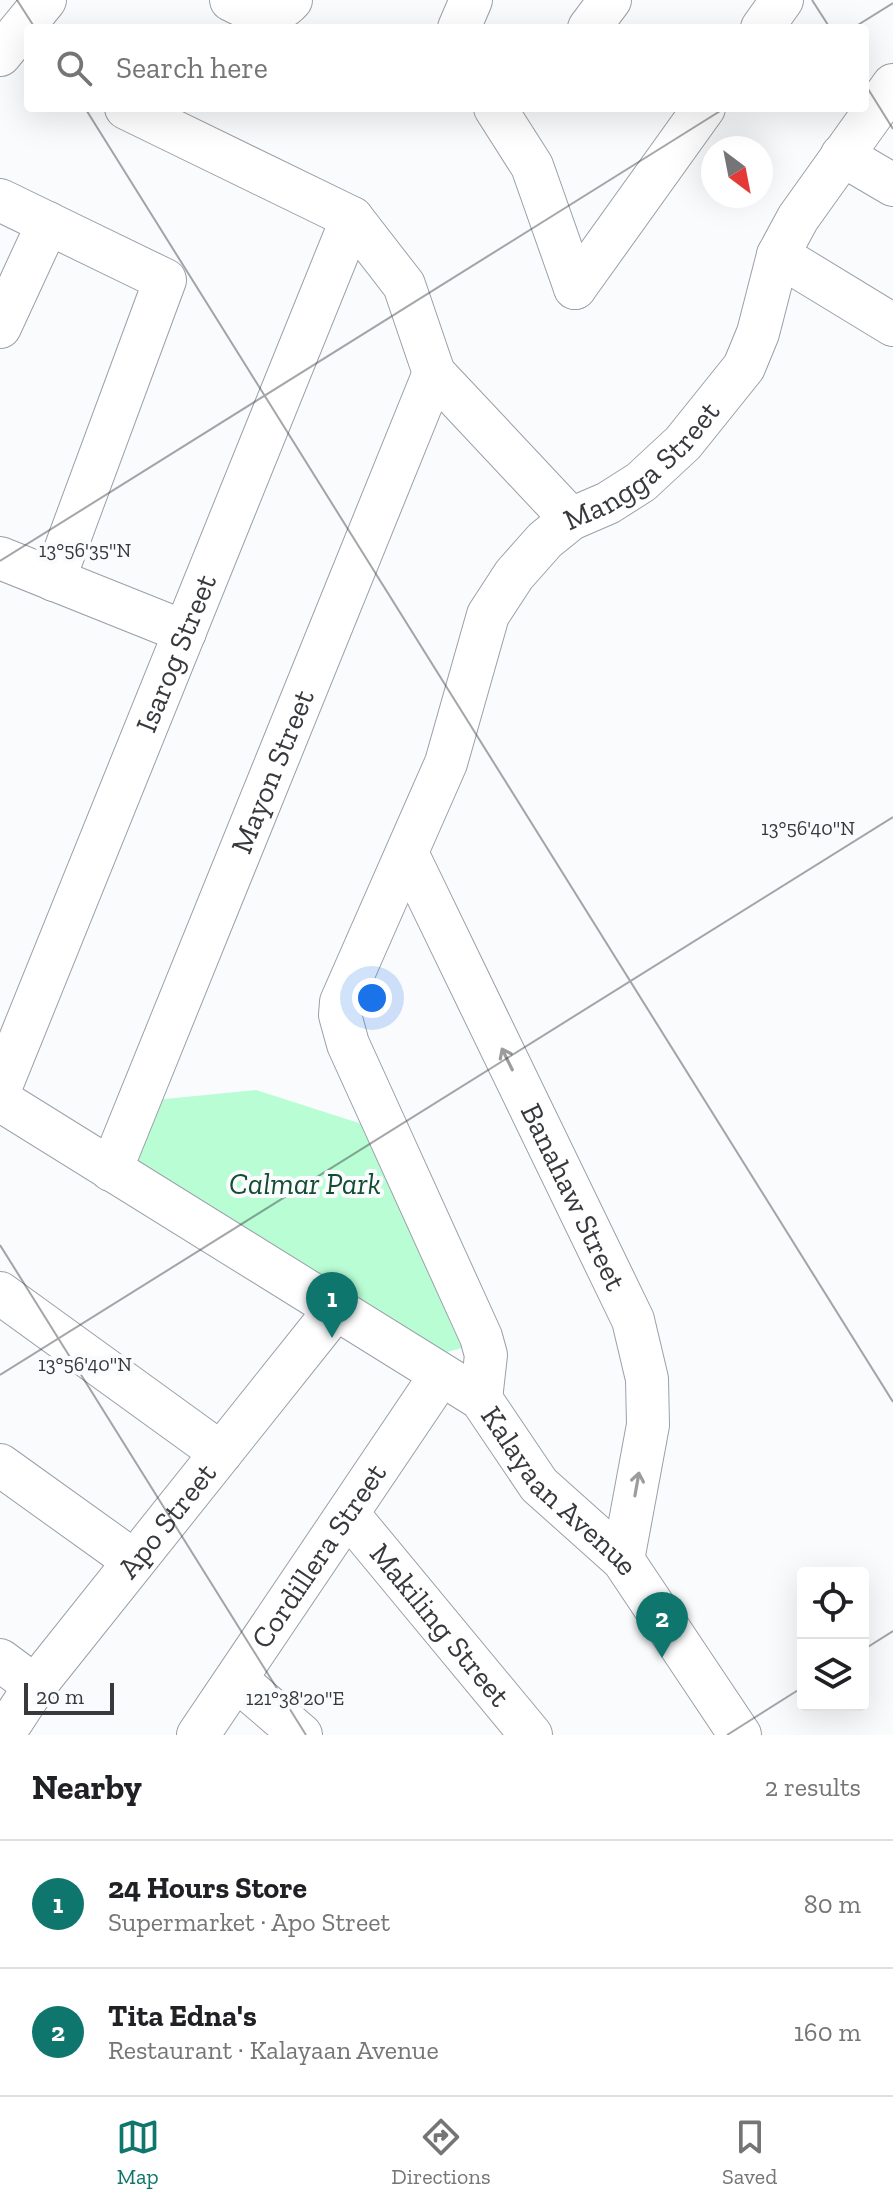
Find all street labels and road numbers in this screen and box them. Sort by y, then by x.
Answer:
street label: Mangga Street [558,394,727,538]
street label: Isarog Street [128,569,224,738]
street label: Mayon Street [223,684,322,859]
street label: Banahaw Street [513,1098,634,1296]
street label: Kalayaan Avenue [473,1399,646,1582]
street label: Apo Street [110,1456,224,1586]
street label: Cordillera Street [244,1457,394,1655]
street label: Makiling Street [362,1536,518,1714]

